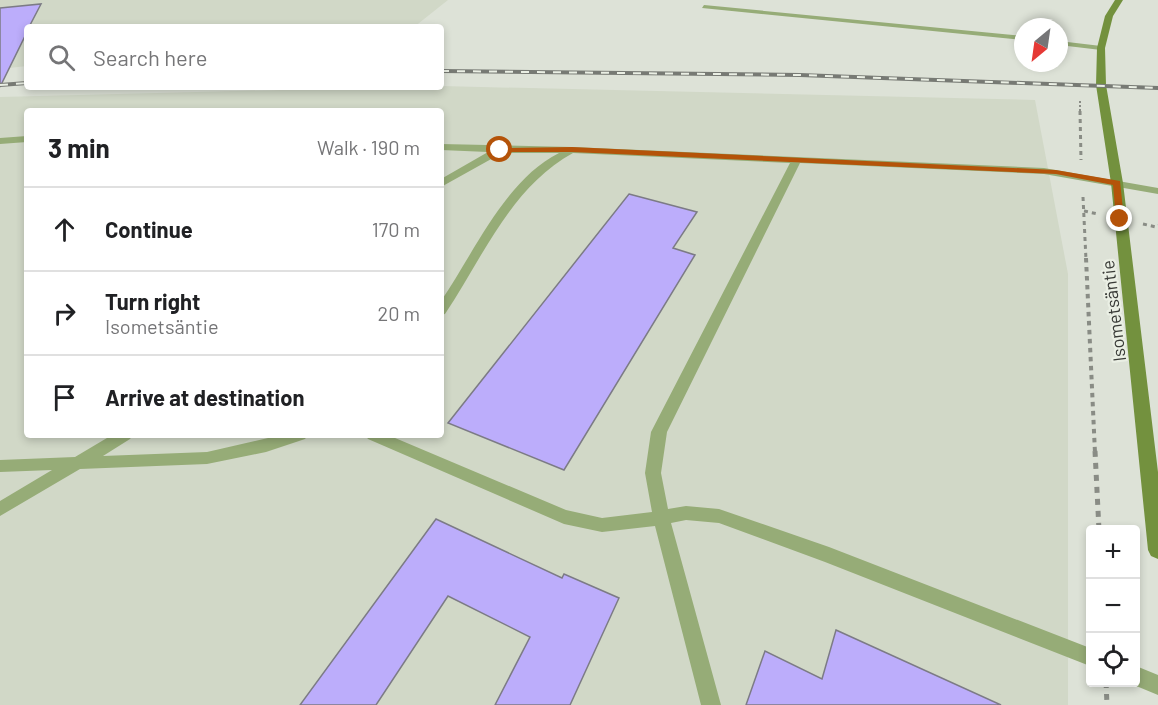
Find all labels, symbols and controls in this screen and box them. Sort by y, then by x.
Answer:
north arrow [1014,18,1068,72]
search box [24,24,444,90]
icon: search [45,41,78,74]
text: Search here [93,44,207,70]
text: 3 min [48,132,110,163]
text: Walk · 190 m [317,135,420,159]
route start [486,136,512,162]
route end [1106,205,1132,231]
icon: ahead [48,213,81,246]
text: Continue [105,216,193,242]
text: 170 m [372,217,420,241]
street label: Isometsäntie [1096,259,1130,363]
text: Turn right [105,288,200,314]
icon: right [48,297,81,330]
text: 20 m [377,301,420,325]
text: Isometsäntie [105,314,219,338]
icon: arrive [48,381,81,414]
text: Arrive at destination [105,384,304,410]
map controls [1086,525,1140,687]
button: + [1086,525,1140,579]
button: − [1086,579,1140,633]
button: locate [1086,633,1140,687]

